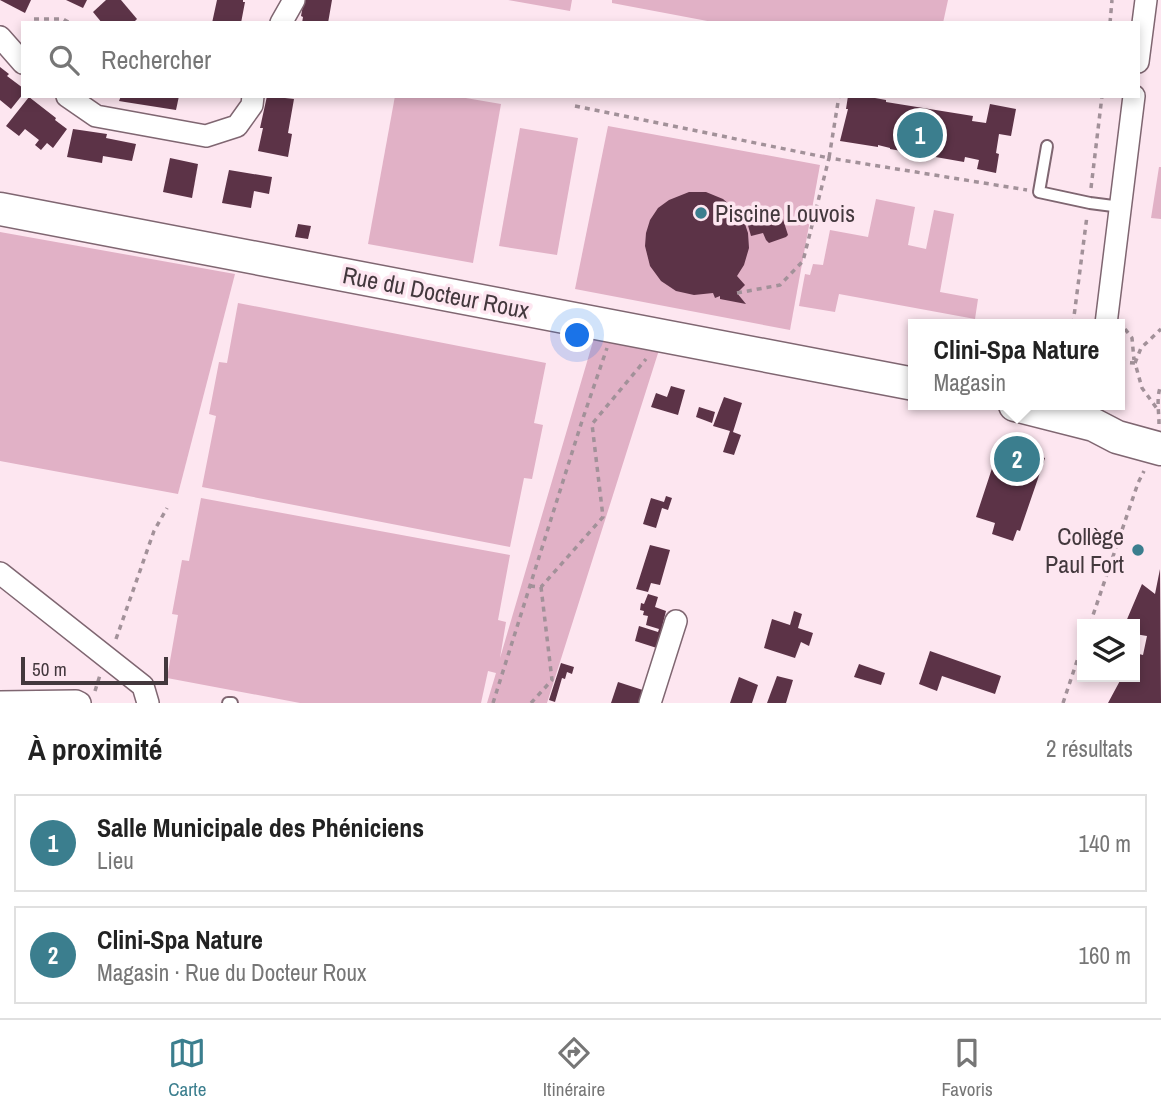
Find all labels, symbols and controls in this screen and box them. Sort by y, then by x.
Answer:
search box [21,21,1140,98]
icon: search [45,41,83,79]
text: Rechercher [101,42,211,77]
pin: 1 [897,109,943,161]
place label: Piscine Louvois [715,197,855,229]
marker: Piscine Louvois [693,205,709,221]
street label: Rue du Docteur Roux [340,258,532,326]
your location [560,318,594,352]
popup [908,319,1125,410]
text: Clini-Spa Nature [934,332,1099,367]
text: Magasin [934,367,1006,398]
pin: 2 [994,433,1040,485]
place label: Collège Paul Fort [1045,520,1125,580]
marker: Collège Paul Fort [1130,542,1146,558]
map controls [1077,619,1140,682]
button: layers [1077,619,1140,682]
scale bar [21,654,168,686]
text: 50 m [32,656,67,682]
text: À proximité [28,729,162,769]
text: 2 résultats [1046,733,1133,764]
text: Salle Municipale des Phéniciens [97,810,424,845]
text: 1 [48,828,58,859]
text: 140 m [1079,828,1131,859]
text: Lieu [97,845,134,876]
text: Clini-Spa Nature [97,922,263,957]
text: 2 [48,940,58,971]
text: 160 m [1079,940,1131,971]
text: Magasin · Rue du Docteur Roux [97,957,366,988]
tab: Carte [168,1034,206,1102]
tab: Itinéraire [543,1034,605,1102]
tab: Favoris [942,1034,993,1102]

